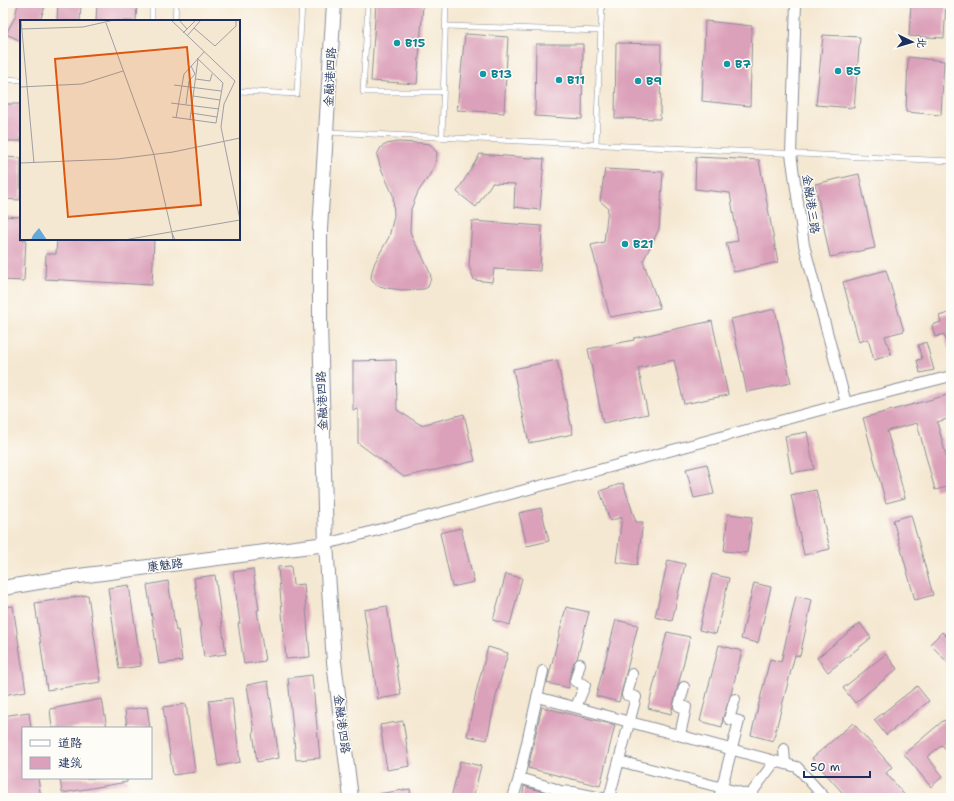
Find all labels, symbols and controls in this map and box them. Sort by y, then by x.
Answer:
inset map [20,20,240,240]
north arrow [892,22,932,62]
place label: B15 [405,35,425,51]
text: 北 [914,37,929,49]
marker: B15 [392,38,402,48]
street label: 金融港四路 [320,47,340,107]
place label: B7 [735,56,751,72]
marker: B7 [722,59,732,69]
place label: B5 [846,63,861,79]
place label: B13 [491,66,512,82]
marker: B5 [833,66,843,76]
marker: B13 [478,69,488,79]
place label: B11 [567,72,585,88]
place label: B9 [646,73,662,89]
marker: B11 [554,75,564,85]
marker: B9 [633,76,643,86]
street label: 金融港三路 [799,173,823,235]
place label: B21 [633,236,654,252]
marker: B21 [620,239,630,249]
street label: 金融港四路 [313,371,331,431]
street label: 康魅路 [146,555,184,575]
street label: 金融港四路 [330,693,354,755]
legend [22,727,152,779]
text: 道路 [58,735,82,751]
scale bar [804,753,870,779]
text: 建筑 [58,755,82,771]
text: 50 m [810,759,840,775]

